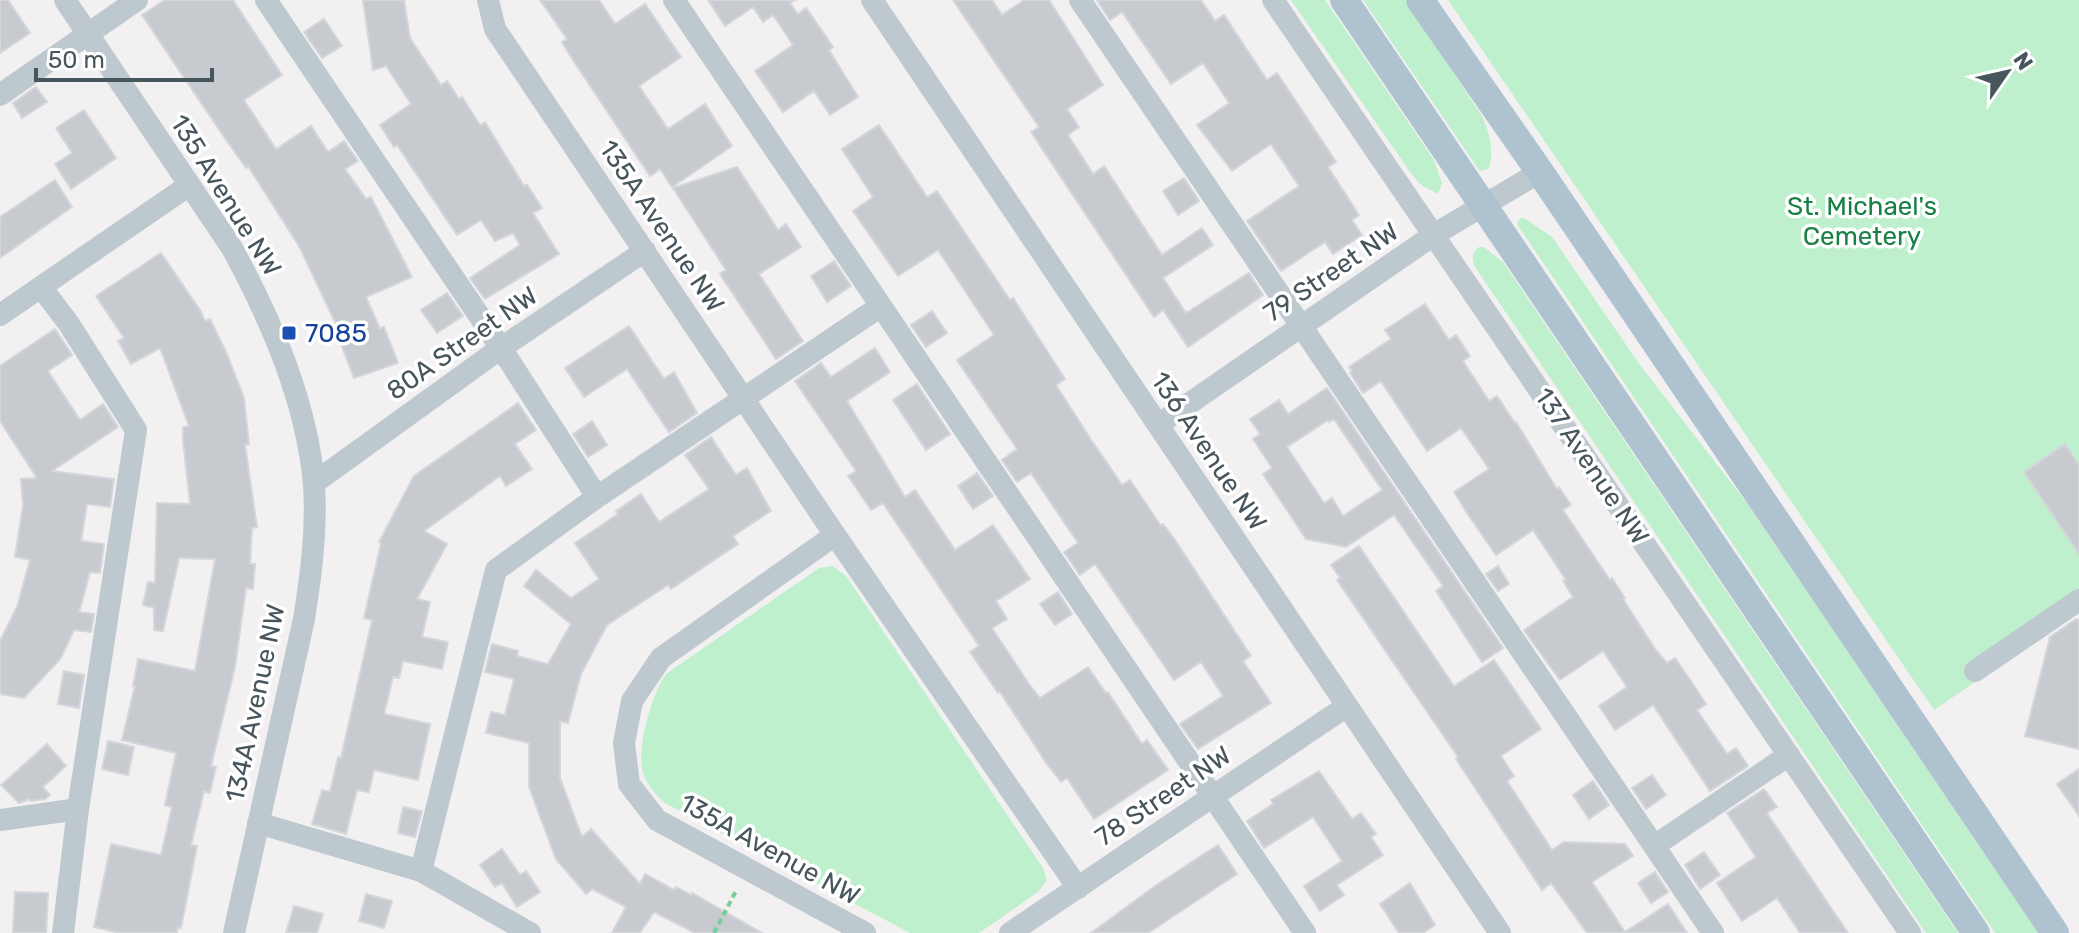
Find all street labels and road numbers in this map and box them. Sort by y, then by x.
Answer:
street label: 135 Avenue NW [164,109,288,282]
street label: 135A Avenue NW [593,134,731,318]
street label: 79 Street NW [1258,216,1404,329]
street label: 80A Street NW [381,280,543,407]
street label: 136 Avenue NW [1144,366,1273,536]
street label: 137 Avenue NW [1528,382,1655,550]
street label: 134A Avenue NW [219,601,292,805]
street label: 78 Street NW [1090,740,1237,853]
street label: 135A Avenue NW [674,787,865,912]

